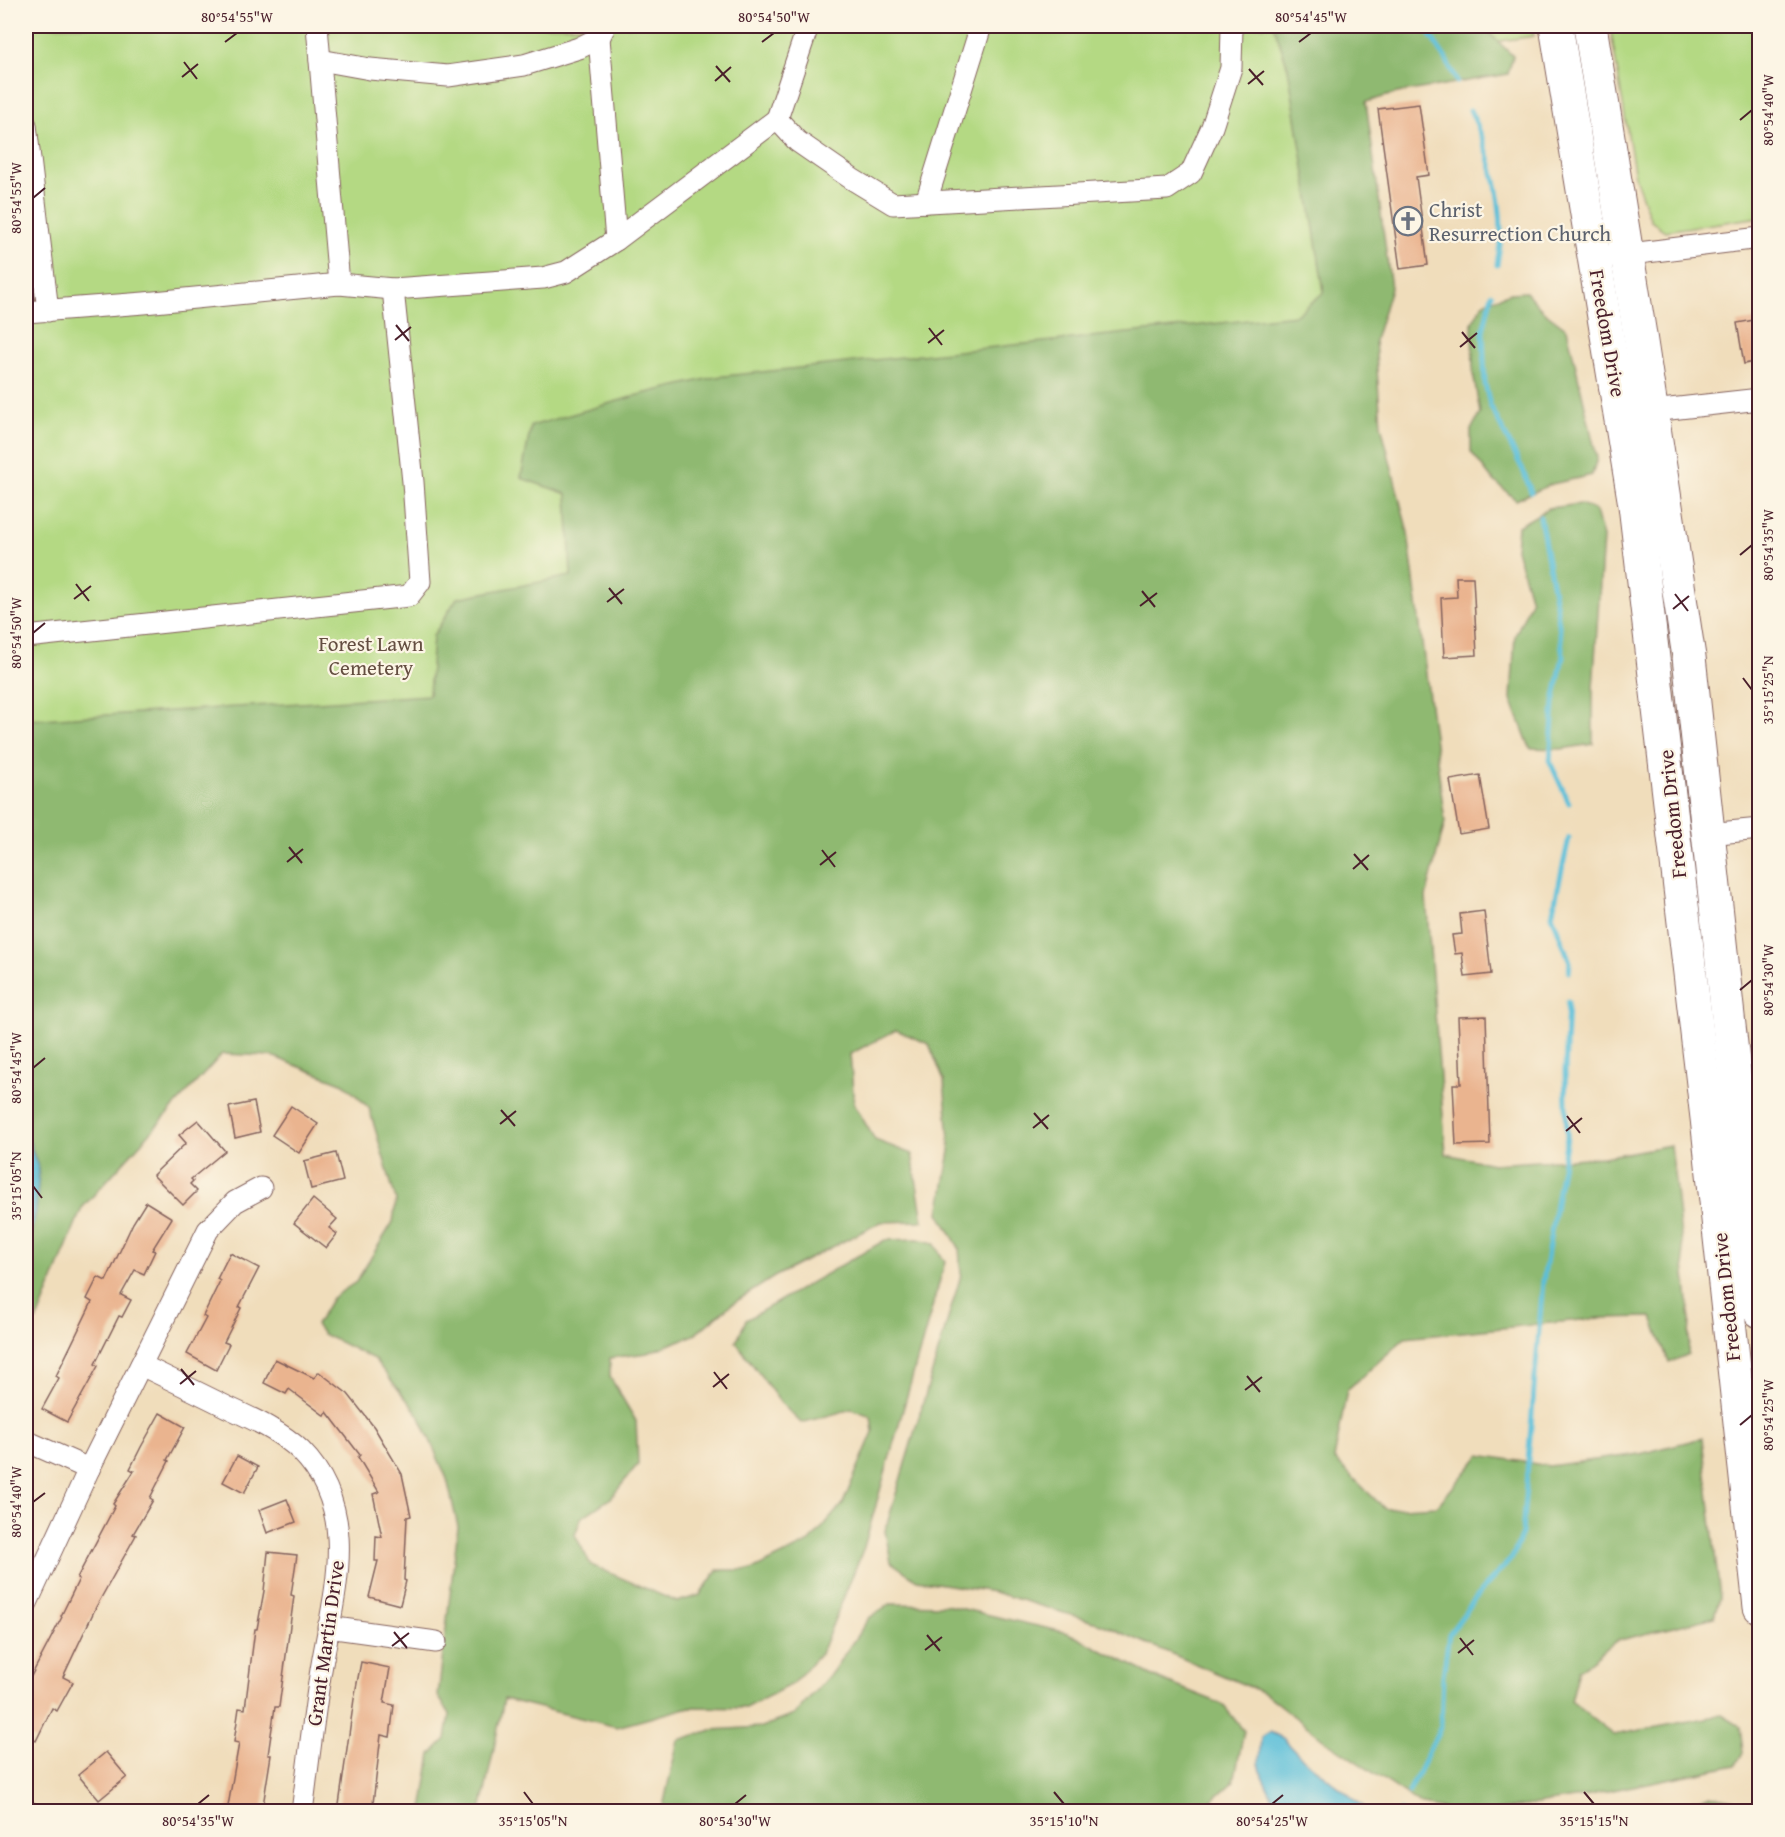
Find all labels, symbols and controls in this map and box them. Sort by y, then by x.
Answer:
text: 80°54'55"W [201,6,273,27]
text: 80°54'50"W [738,6,810,27]
text: 80°54'45"W [1275,6,1347,27]
text: 80°54'40"W [1757,74,1778,146]
text: 80°54'55"W [5,162,26,234]
place label: Christ Resurrection Church [1429,194,1611,249]
church icon: Christ Resurrection Church [1392,205,1424,237]
street label: Freedom Drive [1582,267,1634,399]
text: 80°54'35"W [1757,509,1778,581]
text: 80°54'50"W [5,597,26,669]
park label: Forest Lawn Cemetery [318,628,424,683]
text: 35°15'25"N [1757,655,1778,724]
street label: Freedom Drive [1650,748,1694,880]
text: 80°54'30"W [1757,944,1778,1016]
text: 80°54'45"W [5,1032,26,1104]
text: 35°15'05"N [5,1151,26,1220]
street label: Freedom Drive [1704,1231,1748,1363]
text: 80°54'25"W [1757,1379,1778,1451]
text: 80°54'40"W [5,1466,26,1538]
street label: Grant Martin Drive [298,1558,352,1728]
text: 80°54'35"W [162,1810,234,1831]
text: 35°15'05"N [499,1810,568,1831]
text: 80°54'30"W [699,1810,771,1831]
text: 35°15'10"N [1030,1810,1099,1831]
text: 80°54'25"W [1236,1810,1308,1831]
text: 35°15'15"N [1560,1810,1629,1831]

